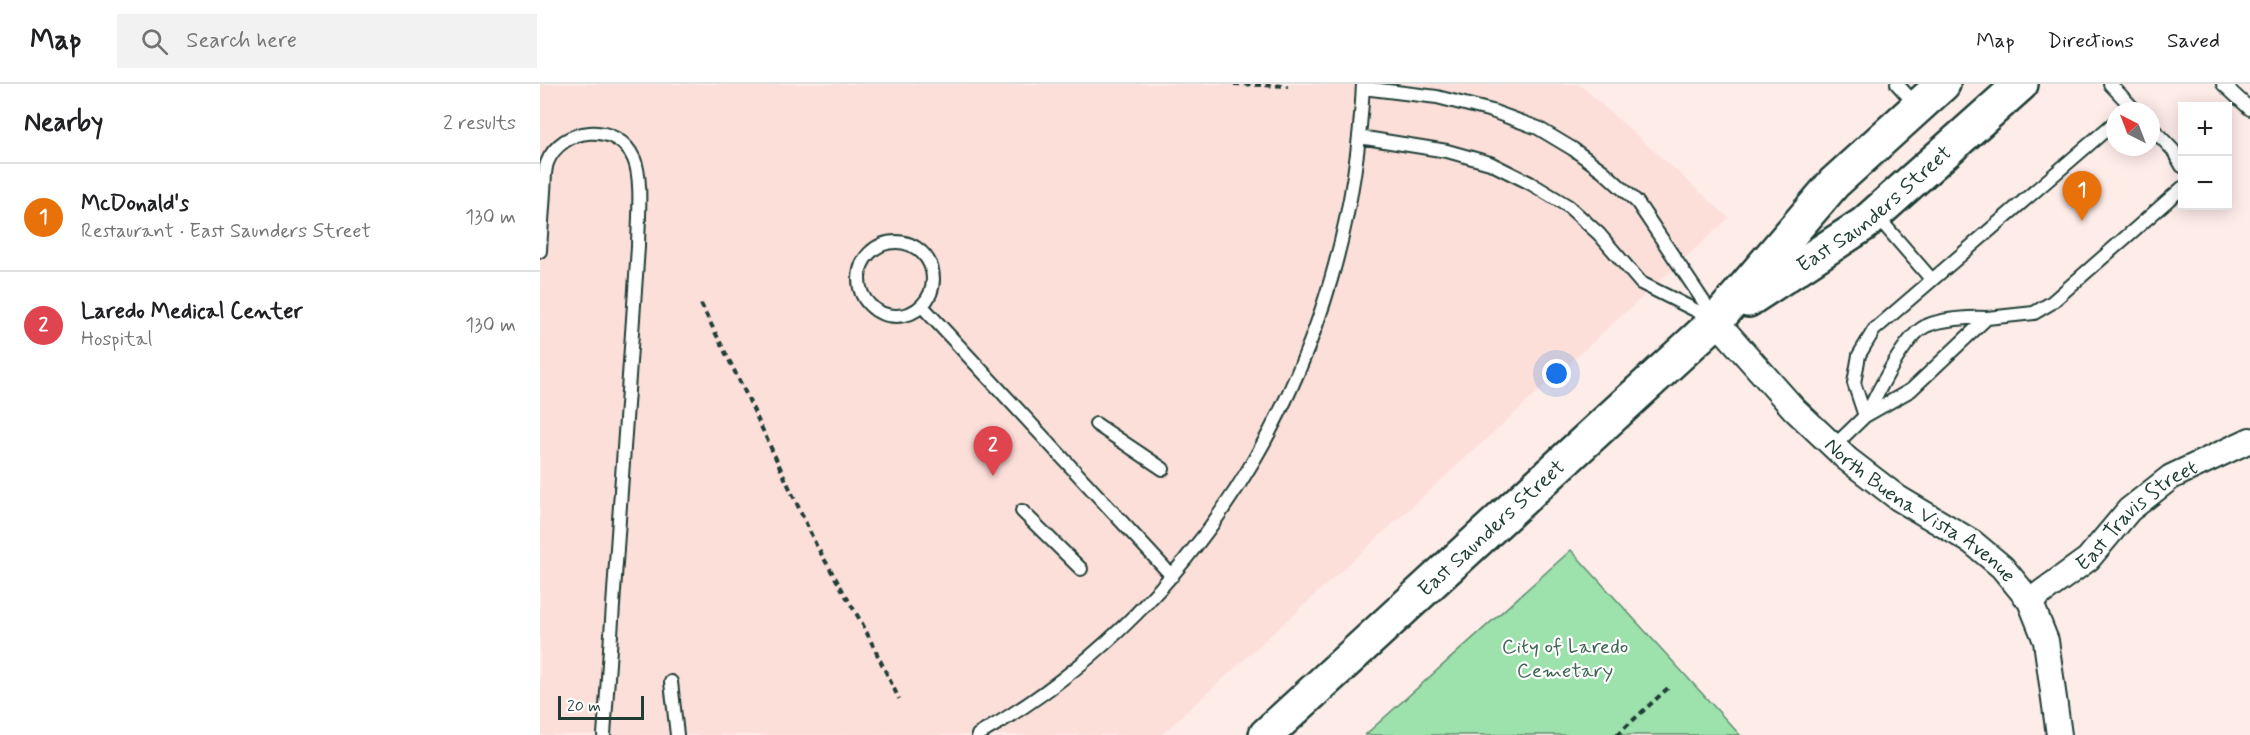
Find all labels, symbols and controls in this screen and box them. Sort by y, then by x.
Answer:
search box [117,14,537,68]
text: Map [30,23,81,60]
icon: search [138,25,171,58]
text: Search here [186,27,297,55]
text: Map [1976,27,2015,55]
text: Directions [2048,27,2134,55]
text: Saved [2167,27,2220,55]
north arrow [2106,102,2160,156]
map controls [2178,102,2232,210]
button: + [2178,102,2232,156]
text: Nearby [24,106,103,140]
text: 2 results [443,110,516,137]
street label: East Saunders Street [1792,139,1958,279]
button: − [2178,156,2232,210]
pin: 1 [2062,172,2102,221]
text: McDonald's [81,190,189,218]
text: 1 [39,204,48,231]
text: 130 m [465,204,516,231]
text: Restaurant · East Saunders Street [81,218,371,245]
text: Laredo Medical Center [81,298,303,326]
text: 2 [39,312,48,339]
text: 130 m [465,312,516,339]
text: Hospital [81,326,152,353]
your location [1542,359,1571,388]
pin: 2 [974,426,1012,476]
street label: North Buena Vista Avenue [1818,432,2022,589]
street label: East Travis Street [2071,453,2202,578]
street label: East Saunders Street [1412,454,1572,603]
park label: City of Laredo Cemetary [1502,633,1628,685]
scale bar [558,693,644,720]
text: 20 m [567,696,601,717]

